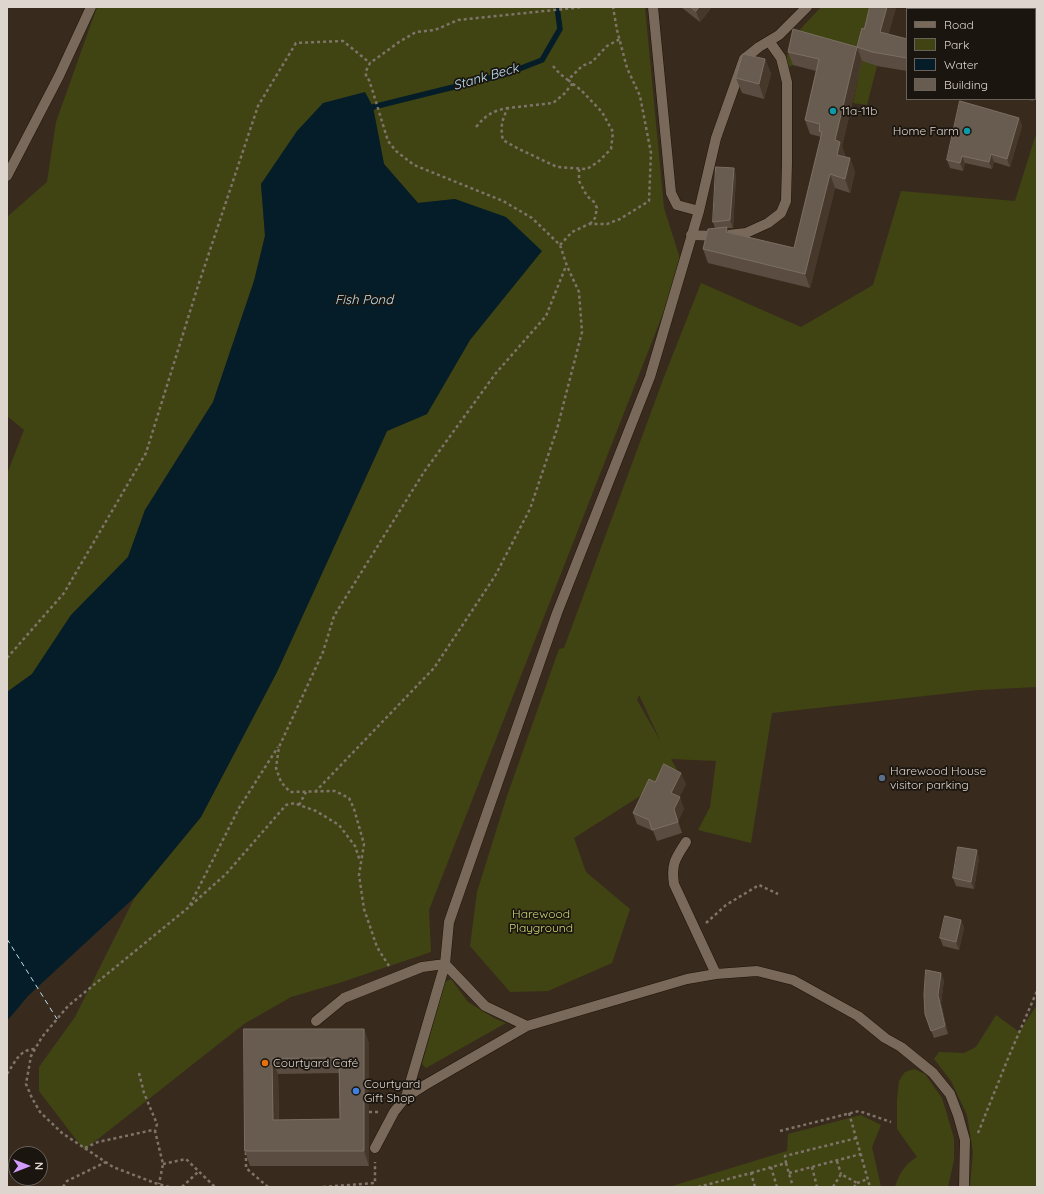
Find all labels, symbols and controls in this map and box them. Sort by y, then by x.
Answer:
legend [906,8,1036,100]
text: Road [944,17,974,32]
text: Park [944,37,969,52]
text: Water [944,57,978,72]
water label: Stank Beck [452,60,520,94]
text: Building [944,77,988,92]
place label: 11a-11b [841,104,877,118]
marker: 11a-11b [828,106,838,116]
place label: Home Farm [893,124,959,138]
marker: Home Farm [962,126,972,136]
water label: Fish Pond [335,292,393,308]
place label: Harewood House visitor parking [890,764,986,792]
marker: Harewood House visitor parking [877,773,887,783]
park label: Harewood Playground [509,907,573,935]
place label: Courtyard Café [273,1056,358,1070]
marker: Courtyard Café [260,1058,270,1068]
place label: Courtyard Gift Shop [364,1077,420,1105]
marker: Courtyard Gift Shop [351,1086,361,1096]
north arrow [8,1146,48,1186]
text: N [32,1162,46,1170]

